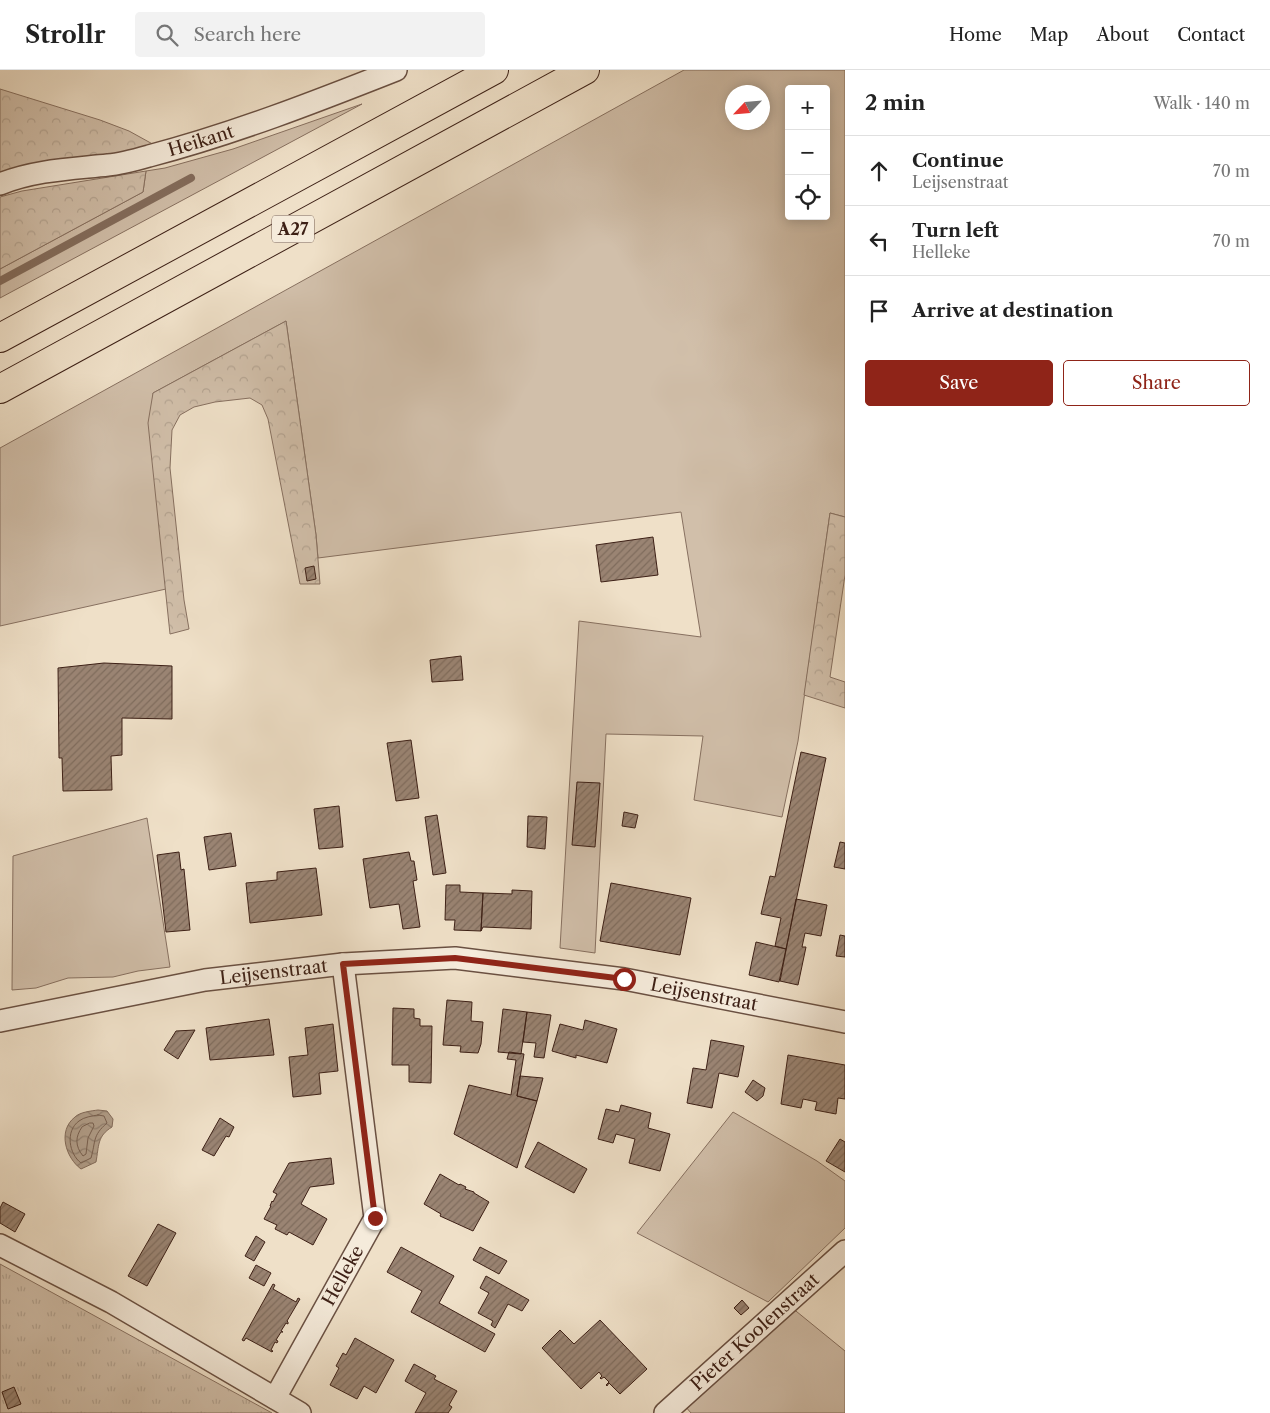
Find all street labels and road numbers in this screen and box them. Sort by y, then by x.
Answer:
street label: Heikant [165,120,237,161]
road number: A27 [272,216,314,242]
street label: Leijsenstraat [218,955,329,989]
street label: Leijsenstraat [649,973,760,1016]
street label: Helleke [317,1242,369,1310]
street label: Pieter Koolenstraat [686,1268,824,1395]

